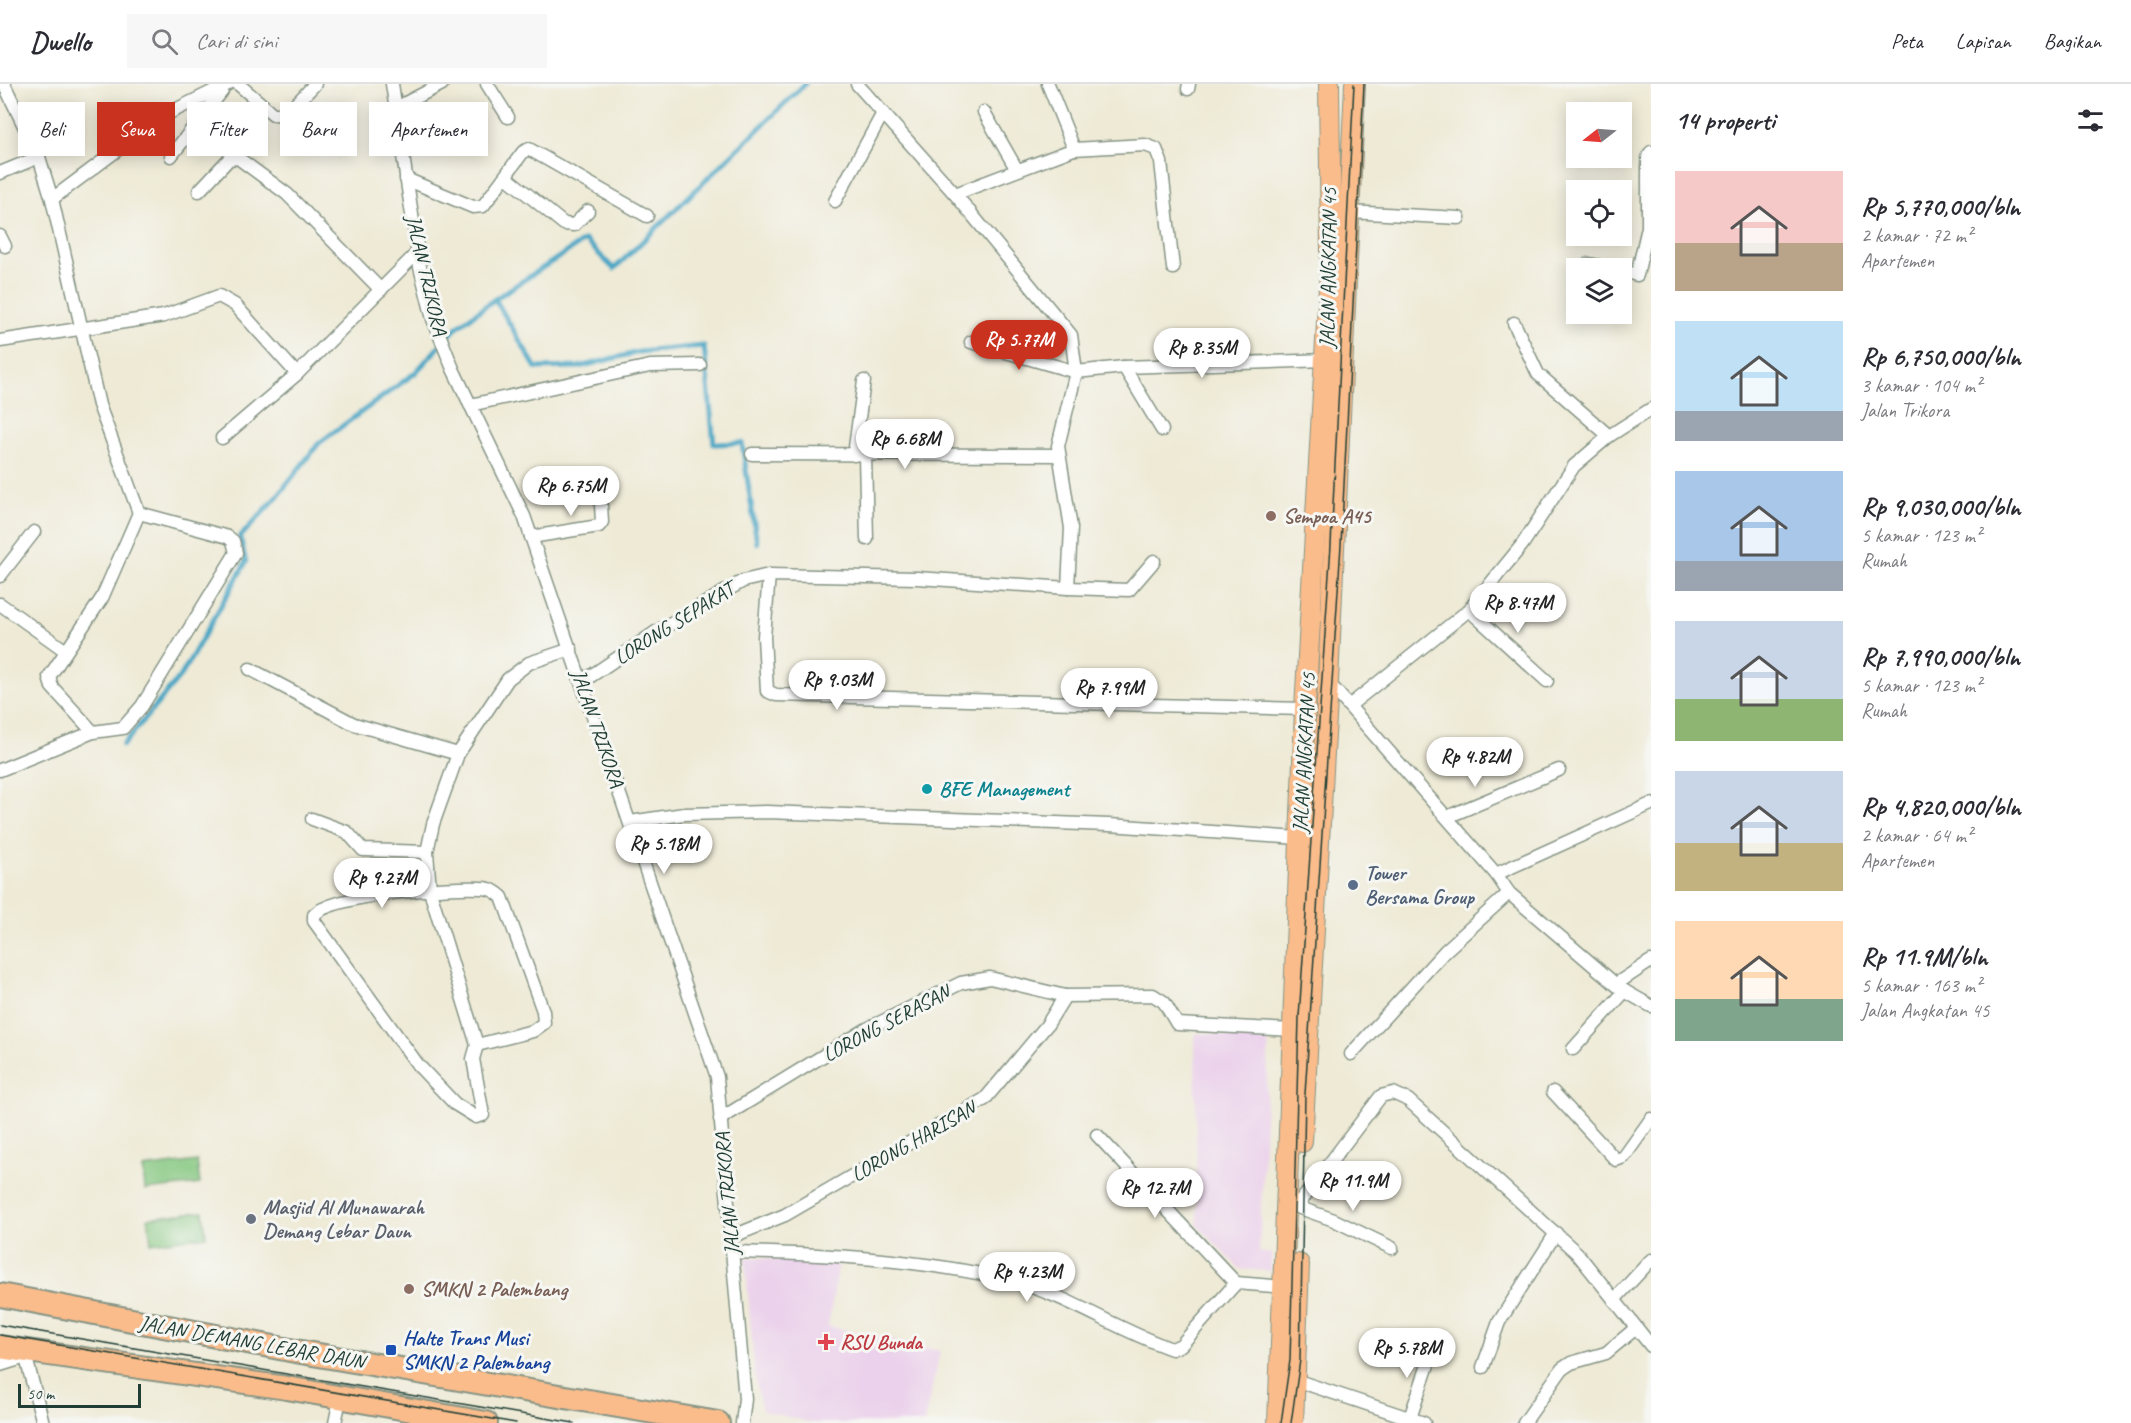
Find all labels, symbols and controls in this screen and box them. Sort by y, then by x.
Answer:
search box [127,14,547,68]
text: Dwello [30,24,91,59]
icon: search [148,25,181,58]
text: Cari di sini [196,27,277,55]
text: Peta [1891,28,1923,54]
text: Lapisan [1956,28,2011,54]
text: Bagikan [2044,28,2101,54]
chip: Beli [18,102,85,156]
chip: Sewa [97,102,175,156]
chip: Filter [187,102,268,156]
chip: Baru [280,102,357,156]
chip: Apartemen [369,102,488,156]
north arrow [1566,102,1632,168]
map controls [1566,102,1632,324]
text: 14 properti [1675,104,1775,137]
icon: filters [2074,104,2107,137]
button: locate [1566,180,1632,246]
street label: JALAN ANGKATAN 45 [1314,186,1342,350]
text: Rp 5,770,000/bln [1861,190,2020,223]
icon: home [1723,195,1795,267]
street label: JALAN TRIKORA [400,211,454,338]
text: 2 kamar · 72 m² [1861,223,1972,248]
text: Apartemen [1861,248,1934,273]
button: layers [1566,258,1632,324]
pin: Rp 5.77M [957,320,1081,371]
text: Rp 5.77M [985,327,1053,352]
pin: Rp 8.35M [1140,328,1264,379]
text: Rp 8.35M [1168,335,1236,360]
text: Rp 6,750,000/bln [1861,340,2021,373]
icon: home [1723,345,1795,417]
text: 3 kamar · 104 m² [1861,373,1981,398]
text: Jalan Trikora [1861,398,1949,423]
pin: Rp 6.68M [843,419,967,470]
text: Rp 6.68M [870,426,940,451]
pin: Rp 6.75M [509,466,633,517]
text: Rp 6.75M [536,473,606,498]
text: Rp 9,030,000/bln [1861,490,2020,523]
icon: home [1723,495,1795,567]
place label: Sempoa A45 [1283,503,1373,529]
marker: Sempoa A45 [1264,509,1278,523]
text: 5 kamar · 123 m² [1861,523,1981,548]
text: Rumah [1861,548,1907,573]
street label: LORONG SEPAKAT [609,573,743,670]
pin: Rp 8.47M [1456,583,1580,634]
text: Rp 8.47M [1483,590,1553,615]
text: Rp 7,990,000/bln [1861,640,2020,673]
icon: home [1723,645,1795,717]
pin: Rp 9.03M [775,660,899,711]
street label: JALAN TRIKORA [565,665,630,791]
text: Rp 9.03M [803,667,871,692]
pin: Rp 7.99M [1047,668,1171,719]
street label: JALAN ANGKATAN 45 [1287,671,1321,835]
text: 5 kamar · 123 m² [1861,673,1981,698]
text: Rp 7.99M [1075,675,1143,700]
text: Rumah [1861,698,1907,723]
pin: Rp 4.82M [1413,737,1537,788]
text: Rp 4.82M [1440,744,1510,769]
place label: BFE Management [939,776,1072,802]
marker: BFE Management [920,782,934,796]
text: Rp 4,820,000/bln [1861,790,2021,823]
icon: home [1723,795,1795,867]
text: 2 kamar · 64 m² [1861,823,1972,848]
pin: Rp 5.18M [602,824,726,875]
text: Rp 5.18M [630,831,698,856]
text: Apartemen [1861,848,1934,873]
pin: Rp 9.27M [320,858,444,909]
place label: Tower Bersama Group [1365,860,1476,910]
text: Rp 9.27M [348,865,416,890]
marker: Tower Bersama Group [1346,878,1360,892]
text: Rp 11.9M/bln [1861,940,1987,973]
icon: home [1723,945,1795,1017]
text: 5 kamar · 163 m² [1861,973,1981,998]
street label: LORONG SERASAN [818,977,957,1067]
text: Jalan Angkatan 45 [1861,998,1990,1023]
street label: LORONG HARISAN [846,1093,983,1187]
street label: JALAN TRIKORA [709,1131,745,1257]
pin: Rp 11.9M [1291,1161,1415,1212]
pin: Rp 12.7M [1093,1168,1217,1219]
text: Rp 11.9M [1319,1168,1387,1193]
text: Rp 12.7M [1120,1175,1190,1200]
place label: Masjid Al Munawarah Demang Lebar Daun [263,1194,425,1244]
marker: Masjid Al Munawarah Demang Lebar Daun [244,1212,258,1226]
pin: Rp 4.23M [965,1252,1089,1303]
text: Rp 4.23M [992,1259,1062,1284]
place label: SMKN 2 Palembang [421,1276,569,1302]
marker: SMKN 2 Palembang [402,1282,416,1296]
street label: JALAN DEMANG LEBAR DAUN [136,1309,370,1375]
place label: Halte Trans Musi SMKN 2 Palembang [403,1325,551,1375]
pin: Rp 5.78M [1345,1328,1469,1379]
place label: RSU Bunda [840,1329,923,1355]
marker: RSU Bunda [817,1333,835,1351]
text: Rp 5.78M [1373,1335,1441,1360]
marker: Halte Trans Musi SMKN 2 Palembang [384,1343,398,1357]
scale bar [18,1381,141,1408]
text: 50 m [27,1384,54,1404]

